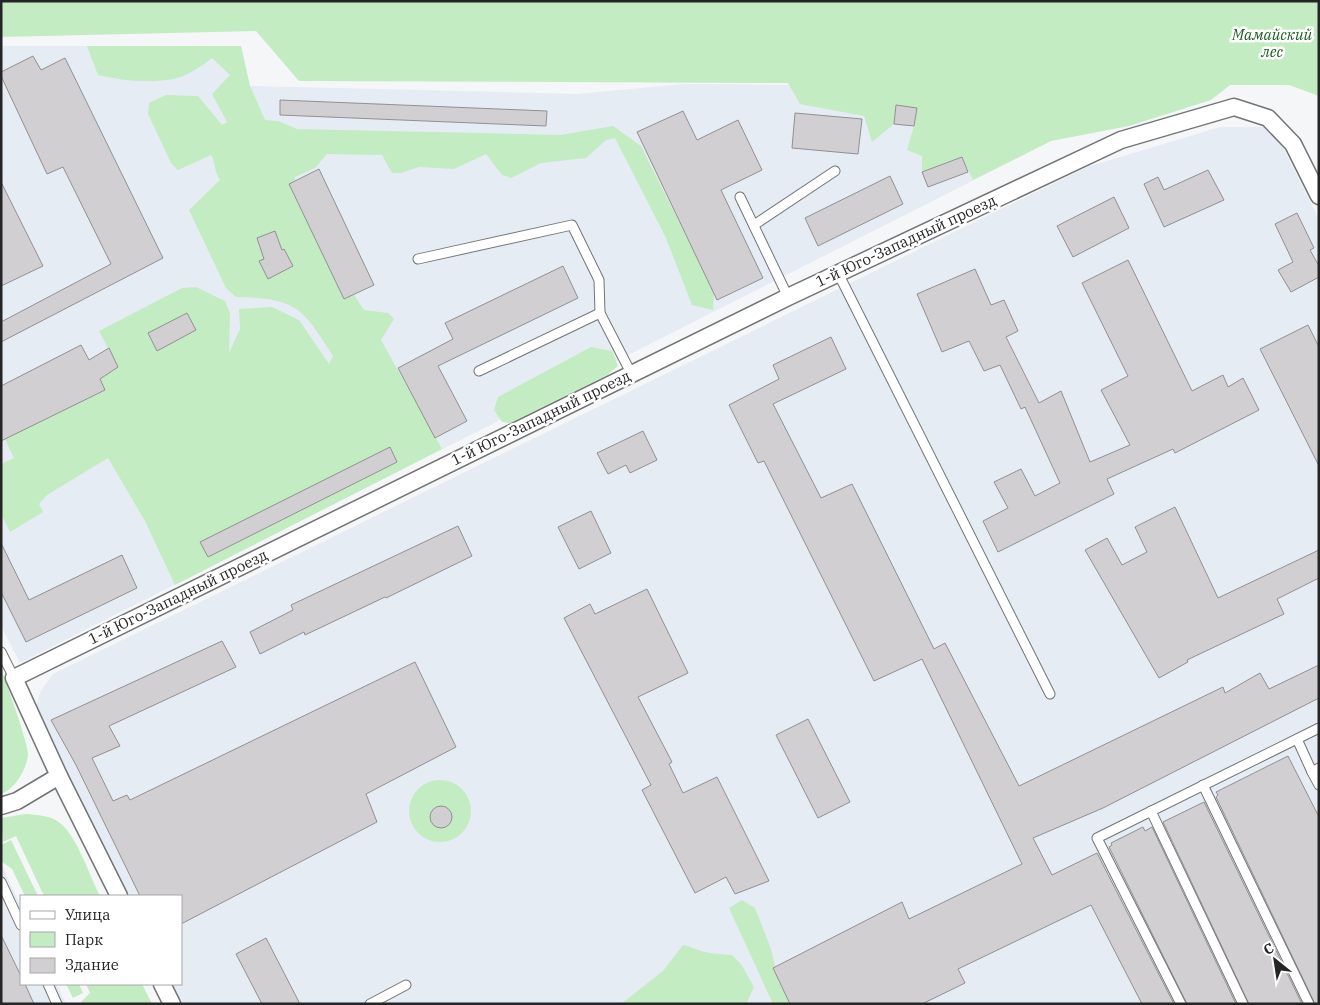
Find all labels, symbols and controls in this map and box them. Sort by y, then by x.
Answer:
park label: Мамайский лес [1231,25,1312,61]
street label: 1-й Юго-Западный проезд [812,190,999,291]
street label: 1-й Юго-Западный проезд [448,366,634,469]
street label: 1-й Юго-Западный проезд [85,545,271,648]
legend [20,895,182,985]
text: Улица [65,905,110,924]
text: Парк [65,930,103,949]
north arrow [1250,935,1300,985]
text: С [1260,939,1277,959]
text: Здание [65,955,119,974]

